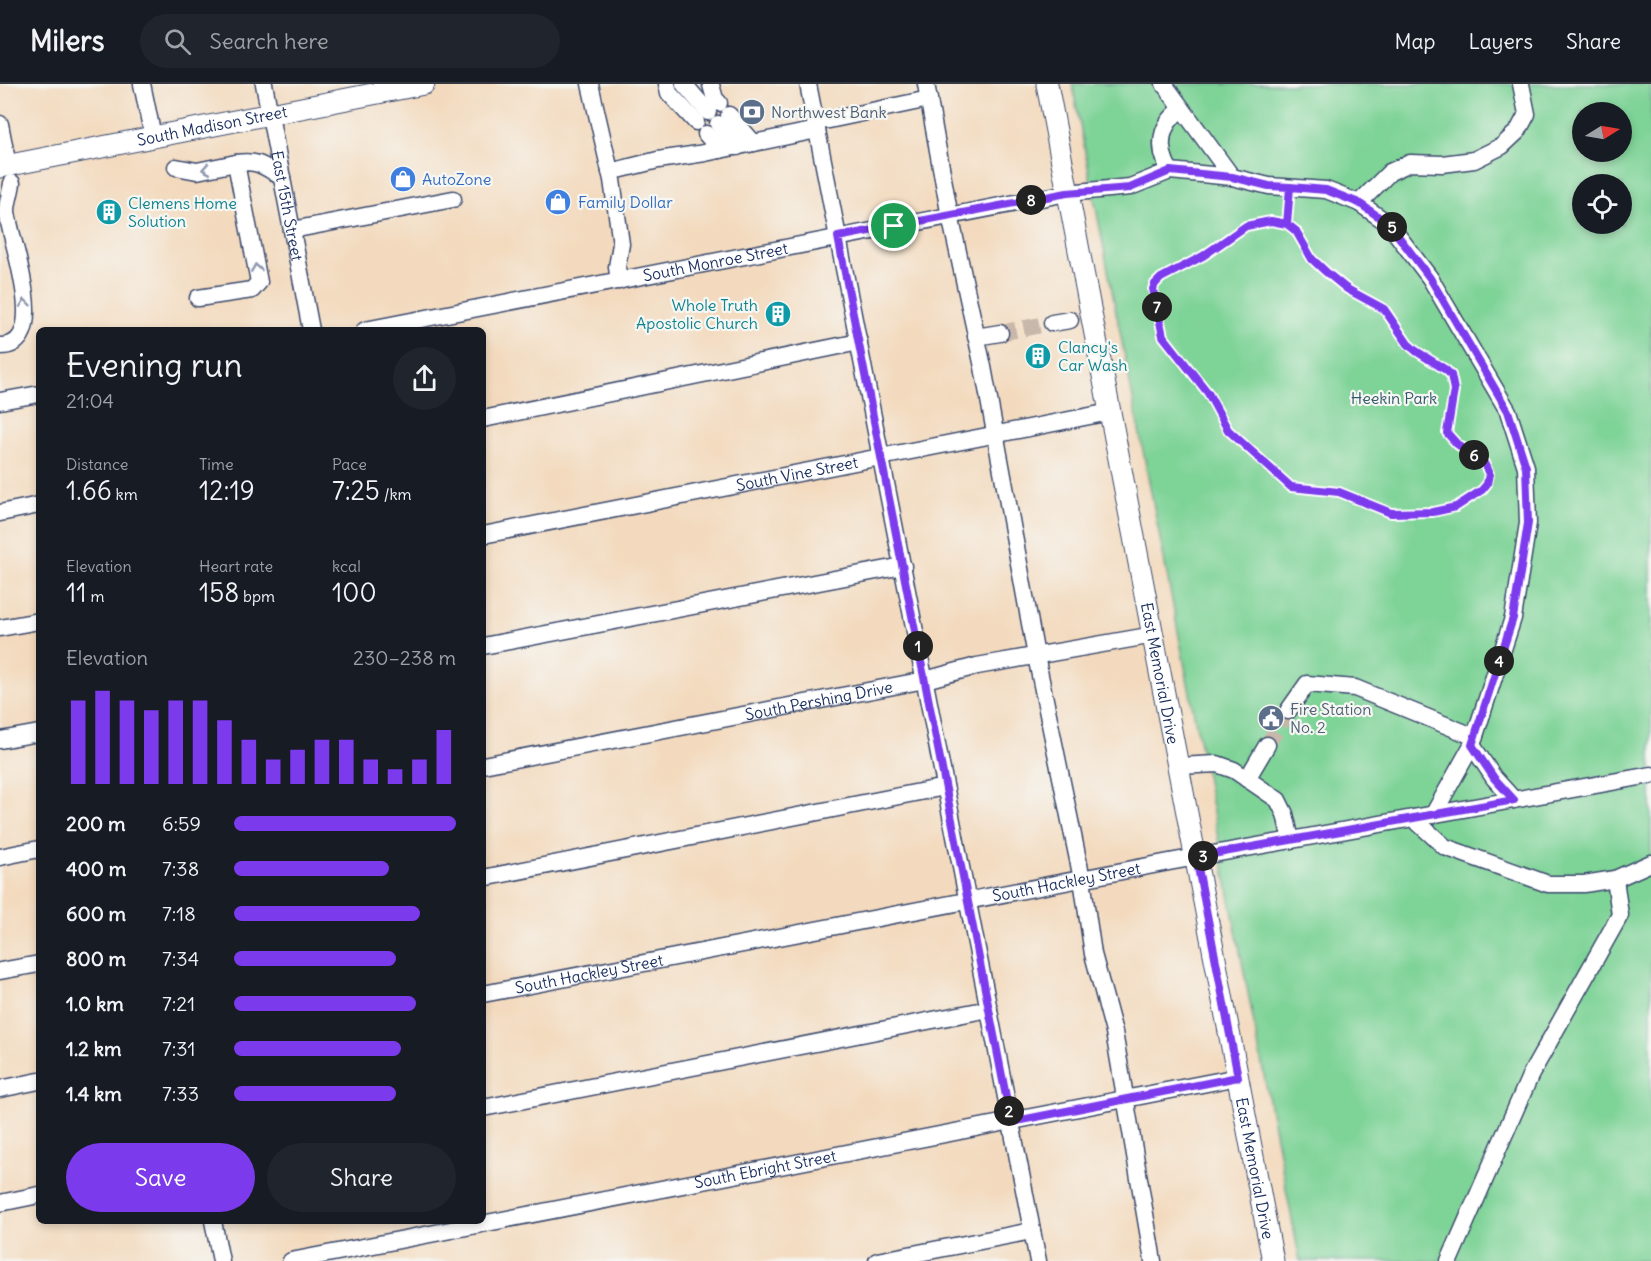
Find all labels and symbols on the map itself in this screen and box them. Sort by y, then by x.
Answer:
bank icon: Northwest Bank [737,97,767,127]
street label: South Madison Street [135,101,289,150]
place label: Northwest Bank [771,102,887,122]
north arrow [1572,102,1632,162]
street label: East 15th Street [267,149,308,263]
one-way arrow [202,162,212,175]
shop icon: AutoZone [388,164,418,194]
place label: AutoZone [422,169,491,189]
pin: 8 [1016,185,1046,215]
shop icon: Family Dollar [543,187,573,217]
place label: Family Dollar [578,192,673,212]
place label: Clemens Home Solution [128,193,237,231]
building icon: Clemens Home Solution [94,197,124,227]
pin [868,200,919,251]
pin: 5 [1377,212,1407,242]
street label: South Monroe Street [641,238,790,286]
one-way arrow [250,263,263,273]
pin: 7 [1142,292,1172,322]
place label: Whole Truth Apostolic Church [636,295,758,333]
one-way arrow [19,299,32,308]
building icon: Whole Truth Apostolic Church [763,299,793,329]
place label: Clancy's Car Wash [1058,337,1128,375]
building icon: Clancy's Car Wash [1023,341,1053,371]
park label: Heekin Park [1351,388,1437,408]
pin: 6 [1459,440,1489,470]
street label: South Vine Street [734,452,860,495]
street label: East Memorial Drive [1137,601,1184,746]
pin: 1 [903,631,933,661]
pin: 4 [1484,646,1514,676]
street label: South Pershing Drive [743,676,894,724]
place label: Fire Station No. 2 [1290,699,1372,737]
public building icon: Fire Station No. 2 [1256,703,1286,733]
pin: 3 [1188,841,1218,871]
street label: South Hackley Street [991,858,1143,906]
street label: South Hackley Street [513,949,665,998]
pin: 2 [994,1096,1024,1126]
street label: East Memorial Drive [1232,1096,1279,1241]
street label: South Ebright Street [692,1145,838,1192]

